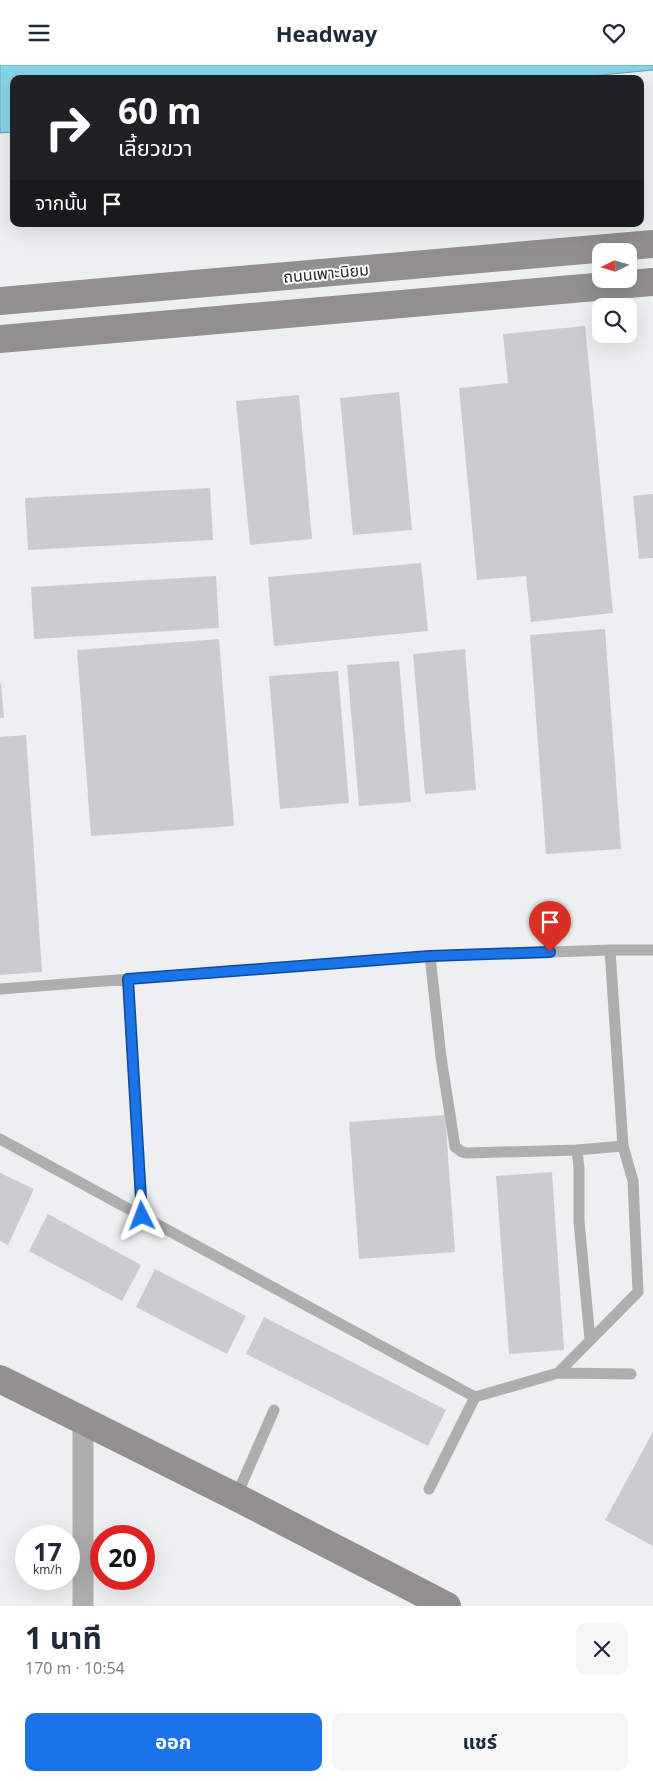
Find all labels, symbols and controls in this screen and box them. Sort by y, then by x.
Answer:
text: Headway [276,18,377,48]
icon: menu [25,19,53,47]
icon: heart [600,19,628,47]
text: 60 m [118,87,201,134]
icon: right [35,95,100,160]
text: เลี้ยวขวา [118,132,193,162]
text: จากนั้น [35,190,88,216]
icon: arrive [98,190,126,218]
north arrow [592,243,638,287]
map controls [592,243,637,343]
street label: ถนนเพาะนิยม [282,258,370,288]
button: search [592,298,637,343]
pin [529,901,571,952]
icon: arrive [536,908,564,936]
position arrow [115,1189,167,1241]
speed limit sign: 20 [90,1525,155,1590]
text: 17 [33,1534,62,1568]
text: km/h [33,1561,62,1578]
text: 1 นาที [25,1617,102,1658]
button: close [576,1623,628,1675]
text: 170 m · 10:54 [25,1657,125,1679]
button: ออก [25,1713,322,1771]
button: แชร์ [332,1713,628,1771]

